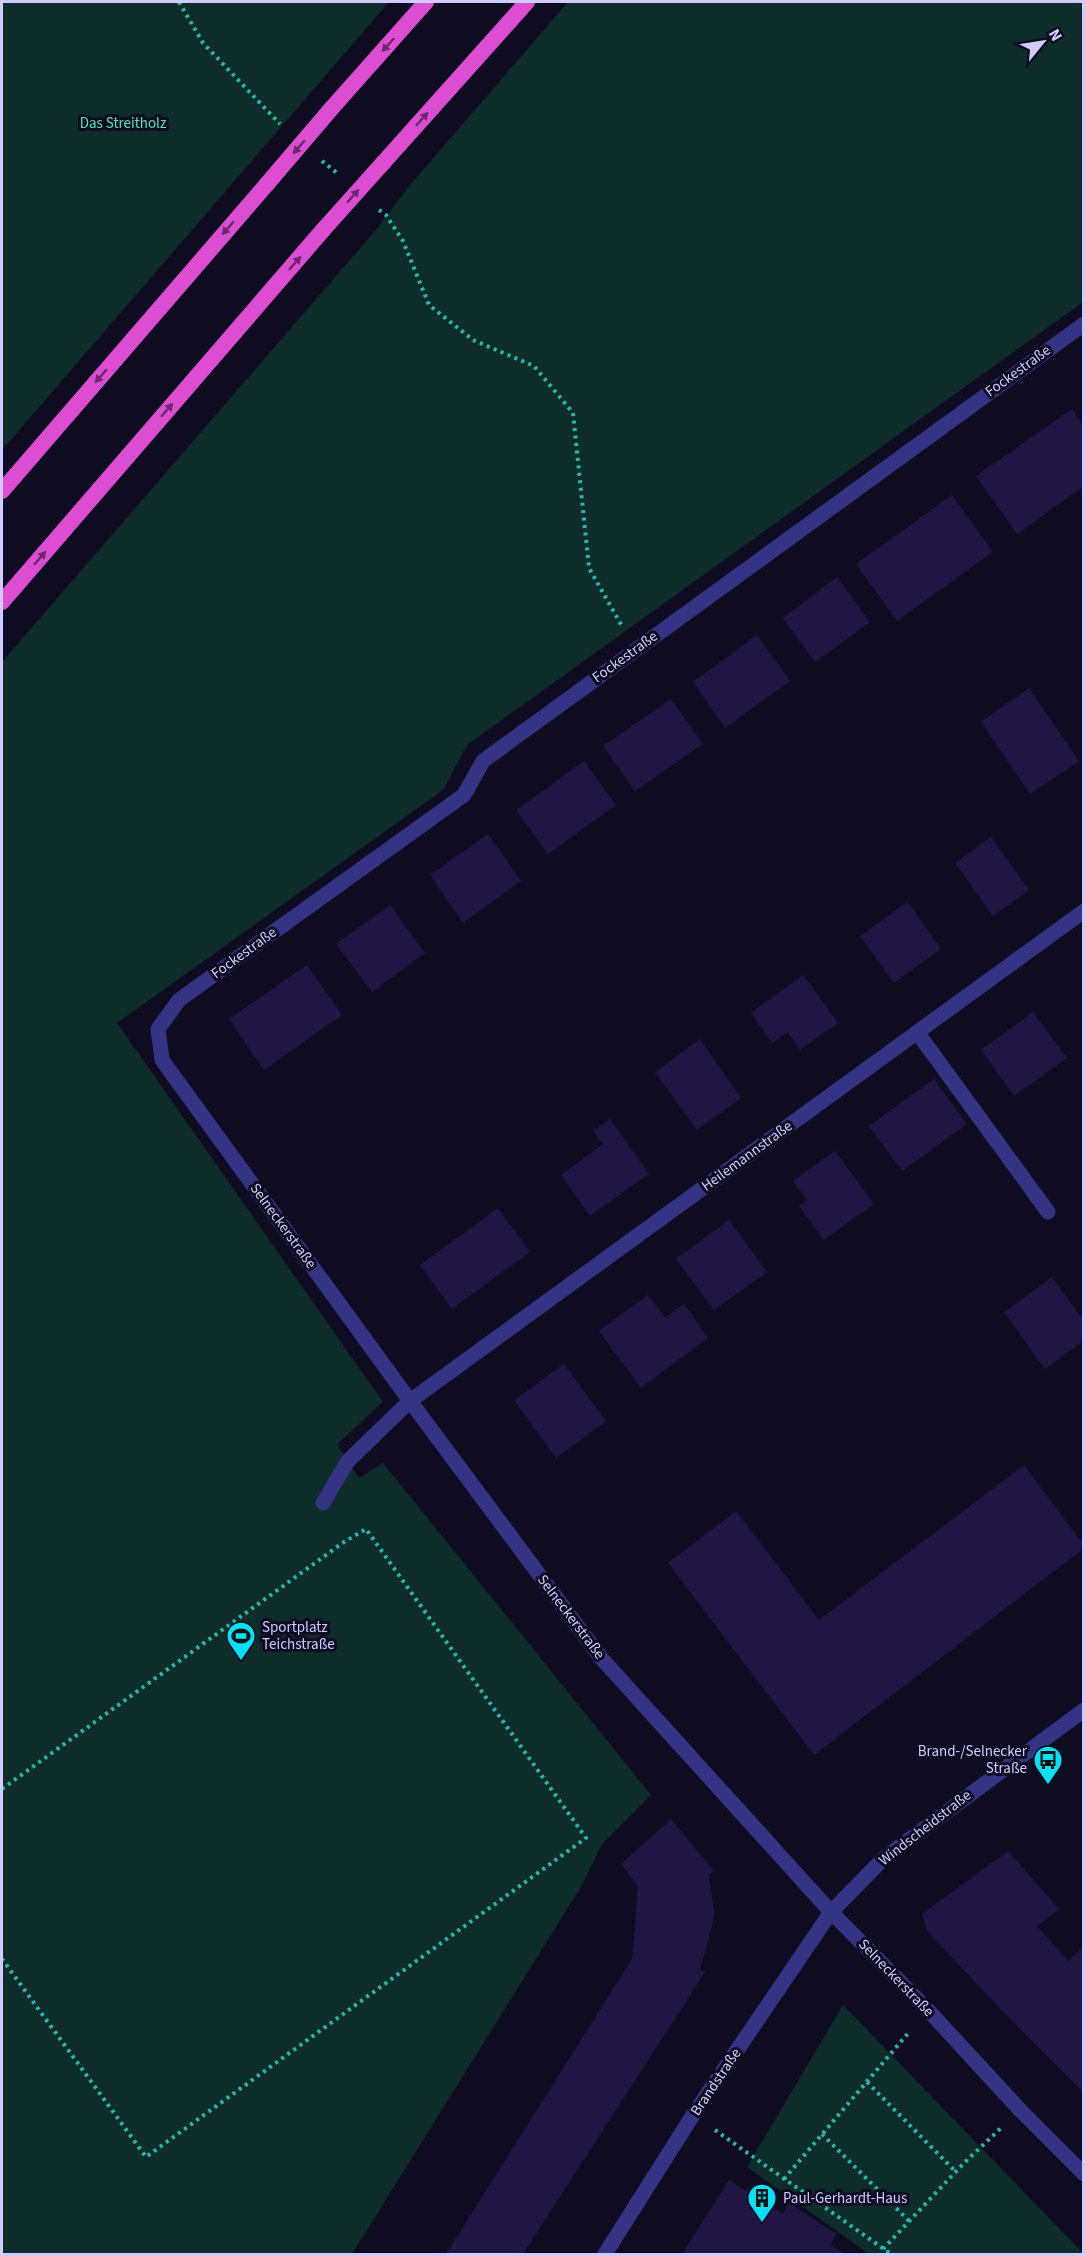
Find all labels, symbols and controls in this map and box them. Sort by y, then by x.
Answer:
north arrow [1013,12,1073,72]
text: N [1043,25,1067,45]
one-way arrow [382,37,395,52]
one-way arrow [415,112,428,127]
park label: Das Streitholz [80,113,166,134]
one-way arrow [292,139,306,154]
one-way arrow [346,189,360,204]
one-way arrow [222,220,235,235]
one-way arrow [288,256,301,271]
street label: Fockestraße [981,340,1055,402]
one-way arrow [95,368,108,383]
one-way arrow [160,403,173,418]
one-way arrow [33,551,46,566]
street label: Fockestraße [588,626,662,688]
street label: Fockestraße [207,922,281,984]
street label: Heilemannstraße [697,1116,797,1196]
street label: Selneckerstraße [245,1179,321,1273]
street label: Selneckerstraße [532,1570,610,1664]
place label: Sportplatz Teichstraße [262,1617,335,1655]
sports icon: Sportplatz Teichstraße [225,1620,257,1662]
place label: Brand-/Selnecker Straße [918,1741,1028,1779]
bus stop icon: Brand-/Selnecker Straße [1032,1744,1064,1786]
street label: Windscheidstraße [874,1785,976,1871]
street label: Selneckerstraße [853,1934,939,2022]
street label: Brandstraße [686,2044,746,2120]
building icon: Paul-Gerhardt-Haus [746,2182,778,2224]
place label: Paul-Gerhardt-Haus [783,2188,907,2209]

